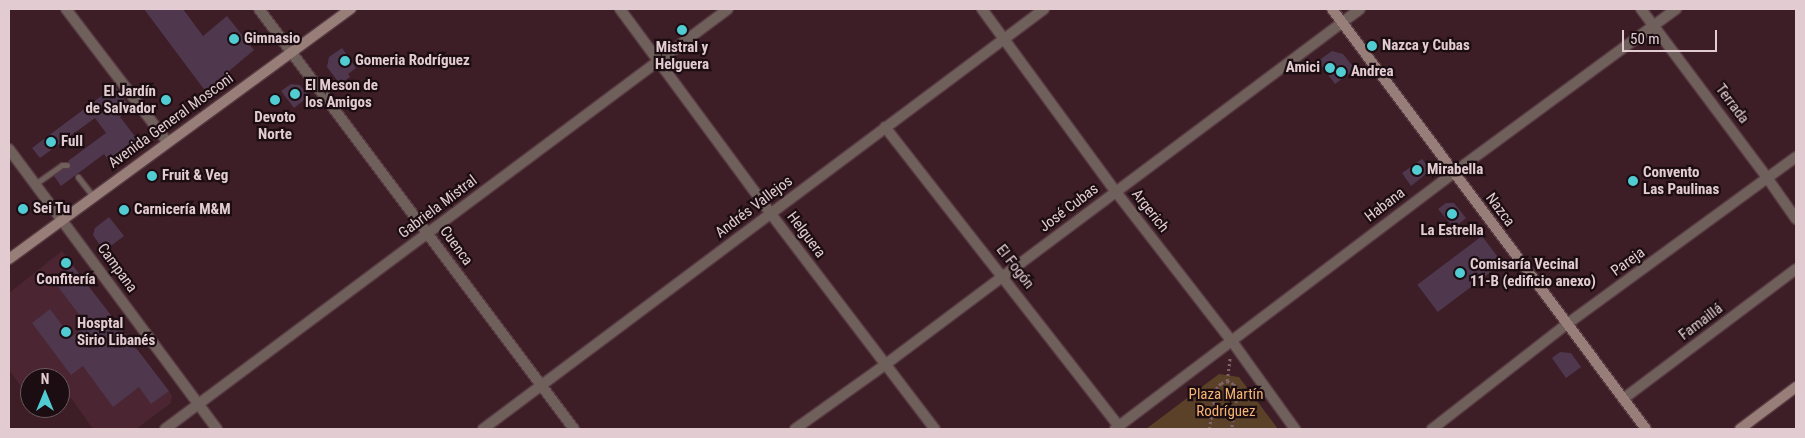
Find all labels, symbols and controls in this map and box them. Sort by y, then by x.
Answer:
scale bar [1625,20,1720,52]
marker: Mistral y Helguera [676,24,688,36]
place label: Gimnasio [244,30,300,48]
text: 50 m [1630,30,1660,48]
marker: Gimnasio [228,33,240,45]
place label: Nazca y Cubas [1382,37,1470,55]
place label: Mistral y Helguera [655,38,709,73]
marker: Nazca y Cubas [1366,40,1378,52]
place label: Gomeria Rodríguez [355,52,470,70]
marker: Gomeria Rodríguez [339,55,351,67]
place label: Amici [1286,59,1320,77]
marker: Amici [1324,62,1336,74]
place label: Andrea [1351,63,1394,81]
marker: Andrea [1335,66,1347,78]
street label: Avenida General Mosconi [105,70,237,172]
place label: El Meson de los Amigos [305,76,378,111]
street label: Terrada [1711,81,1753,127]
place label: El Jardín de Salvador [85,82,156,117]
marker: El Meson de los Amigos [289,88,301,100]
marker: El Jardín de Salvador [160,94,172,106]
marker: Devoto Norte [269,94,281,106]
place label: Devoto Norte [254,108,296,143]
place label: Full [61,133,83,151]
marker: Full [45,136,57,148]
place label: Mirabella [1427,161,1483,179]
place label: Convento Las Paulinas [1643,163,1719,198]
marker: Mirabella [1411,164,1423,176]
place label: Fruit & Veg [162,167,228,185]
marker: Fruit & Veg [146,170,158,182]
street label: Gabriela Mistral [395,172,481,242]
street label: Andrés Vallejos [712,172,796,242]
marker: Convento Las Paulinas [1627,175,1639,187]
street label: José Cubas [1036,180,1102,236]
street label: Habana [1361,184,1409,226]
street label: Argerich [1128,186,1172,236]
street label: Nazca [1482,190,1518,230]
place label: Sei Tu [33,200,71,218]
place label: Carnicería M&M [134,201,231,219]
marker: Sei Tu [17,203,29,215]
marker: Carnicería M&M [118,204,130,216]
street label: Helguera [783,208,829,262]
marker: La Estrella [1446,208,1458,220]
place label: La Estrella [1420,222,1484,240]
street label: Cuenca [436,223,476,269]
street label: Campana [93,240,141,296]
street label: El Fogón [992,241,1038,293]
street label: Pareja [1608,244,1648,280]
place label: Comisaría Vecinal 11-B (edificio anexo) [1470,255,1596,290]
marker: Confitería [60,257,72,269]
marker: Comisaría Vecinal 11-B (edificio anexo) [1454,267,1466,279]
place label: Confitería [36,271,96,289]
street label: Famaillá [1676,300,1726,344]
place label: Hosptal Sirio Libanés [77,314,155,349]
marker: Hosptal Sirio Libanés [59,325,73,339]
north arrow [20,368,70,418]
text: N [41,371,49,387]
park label: Plaza Martín Rodríguez [1189,385,1263,420]

